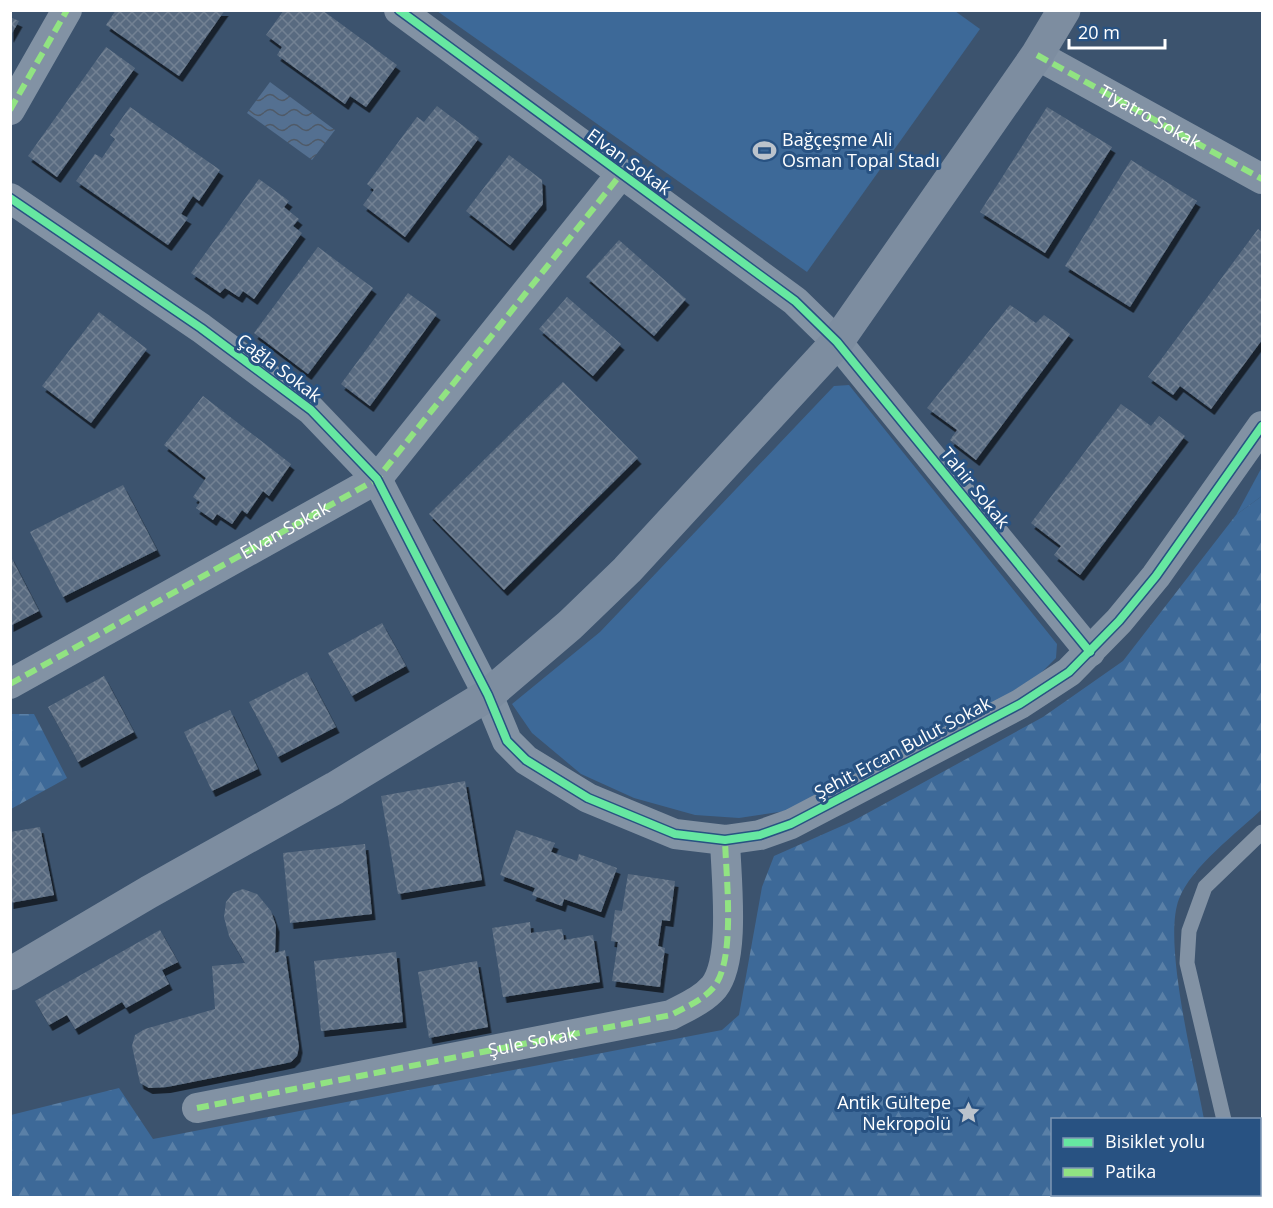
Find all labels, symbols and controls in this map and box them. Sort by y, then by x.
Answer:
scale bar [1069,12,1165,50]
text: 20 m [1078,20,1120,44]
street label: Tiyatro Sokak [1095,79,1206,154]
street label: Elvan Sokak [583,122,677,200]
place label: Bağçeşme Ali Osman Topal Stadı [782,127,940,172]
sports icon: Bağçeşme Ali Osman Topal Stadı [751,137,777,163]
street label: Çağla Sokak [232,328,327,407]
street label: Tahir Sokak [936,442,1016,533]
street label: Elvan Sokak [235,495,334,564]
street label: Şehit Ercan Bulut Sokak [810,690,996,804]
street label: Şule Sokak [486,1021,579,1062]
place label: Antik Gültepe Nekropolü [837,1090,951,1135]
place icon: Antik Gültepe Nekropolü [956,1100,982,1126]
legend [1051,1118,1261,1196]
text: Bisiklet yolu [1105,1129,1205,1153]
text: Patika [1105,1159,1156,1183]

